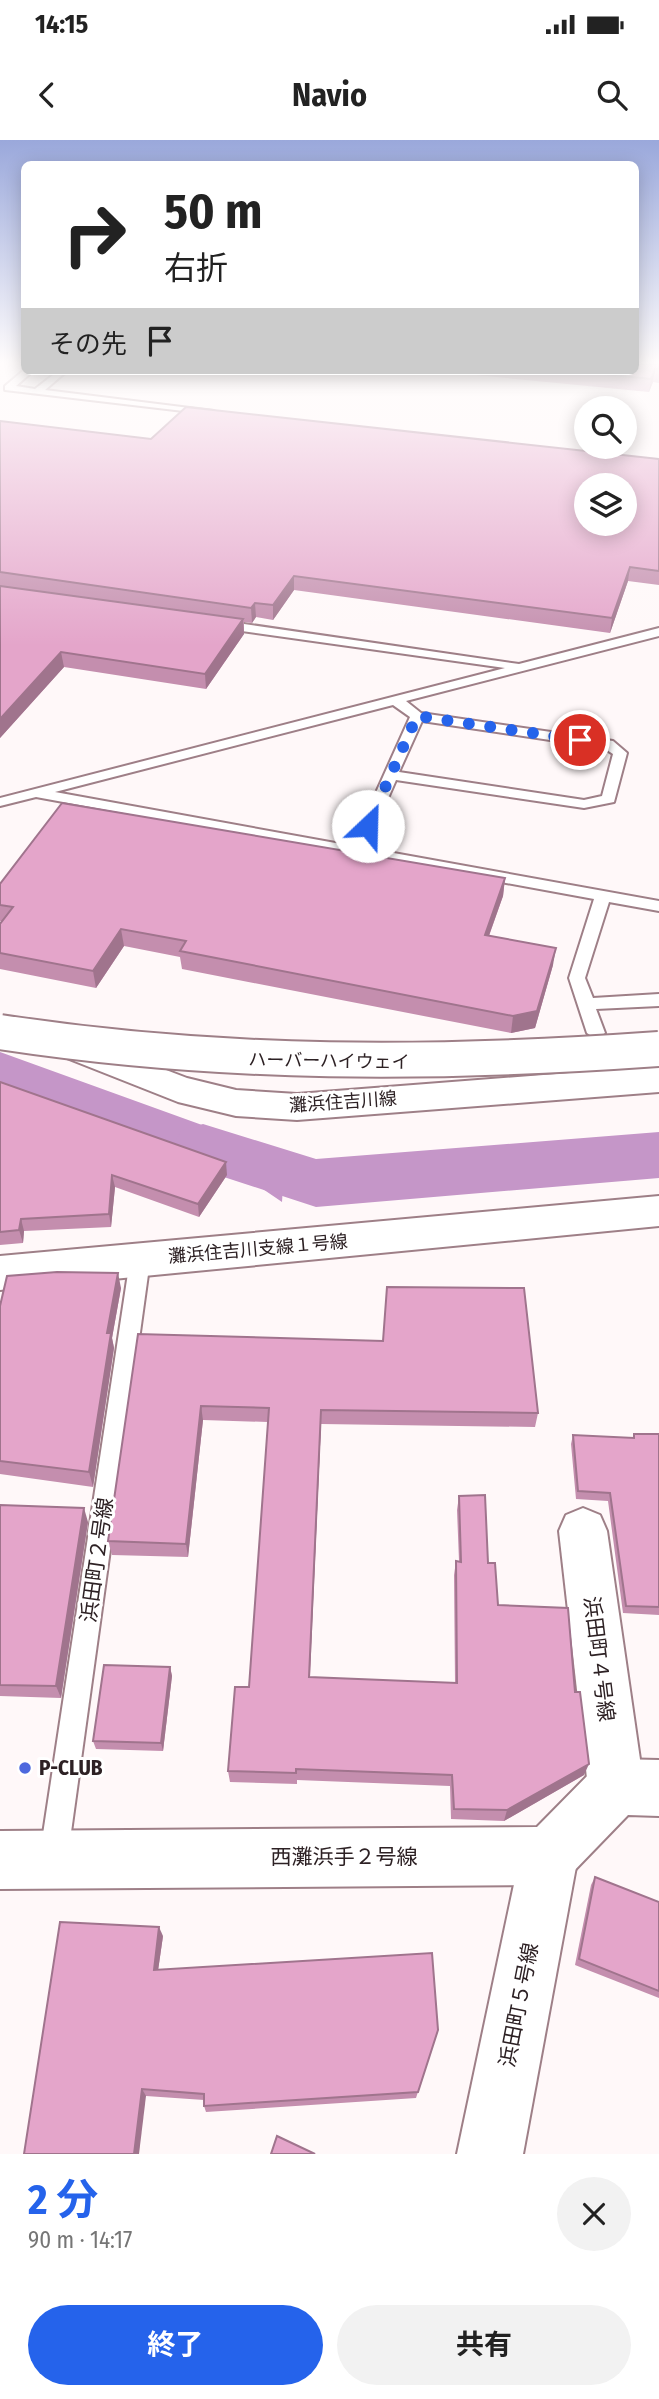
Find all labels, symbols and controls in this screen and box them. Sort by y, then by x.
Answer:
text: 14:15 [35,9,88,40]
icon: back [28,76,66,114]
text: Navio [292,76,367,114]
icon: search [593,76,631,114]
text: 50 m [164,182,262,241]
icon: right [49,189,140,280]
text: 右折 [164,249,228,287]
icon: arrive [141,322,179,360]
text: その先 [49,329,127,360]
map controls [574,396,637,536]
button: search [574,396,637,459]
button: layers [574,473,637,536]
pin [550,710,610,770]
icon: arrive [561,721,599,759]
position arrow [331,789,405,863]
street label: ハーバーハイウェイ [248,1049,410,1073]
street label: 灘浜住吉川線 [288,1087,398,1117]
street label: 灘浜住吉川支線１号線 [167,1230,349,1268]
street label: 浜田町２号線 [75,1496,119,1624]
street label: 浜田町４号線 [578,1595,620,1723]
place label: P-CLUB [39,1755,103,1781]
marker: P-CLUB [17,1760,33,1776]
street label: 西灘浜手２号線 [271,1844,418,1870]
street label: 浜田町５号線 [494,1941,544,2069]
text: 2 分 [28,2175,98,2225]
button: close [557,2177,631,2251]
text: 90 m · 14:17 [28,2226,132,2254]
button: 終了 [28,2305,323,2385]
button: 共有 [337,2305,631,2385]

